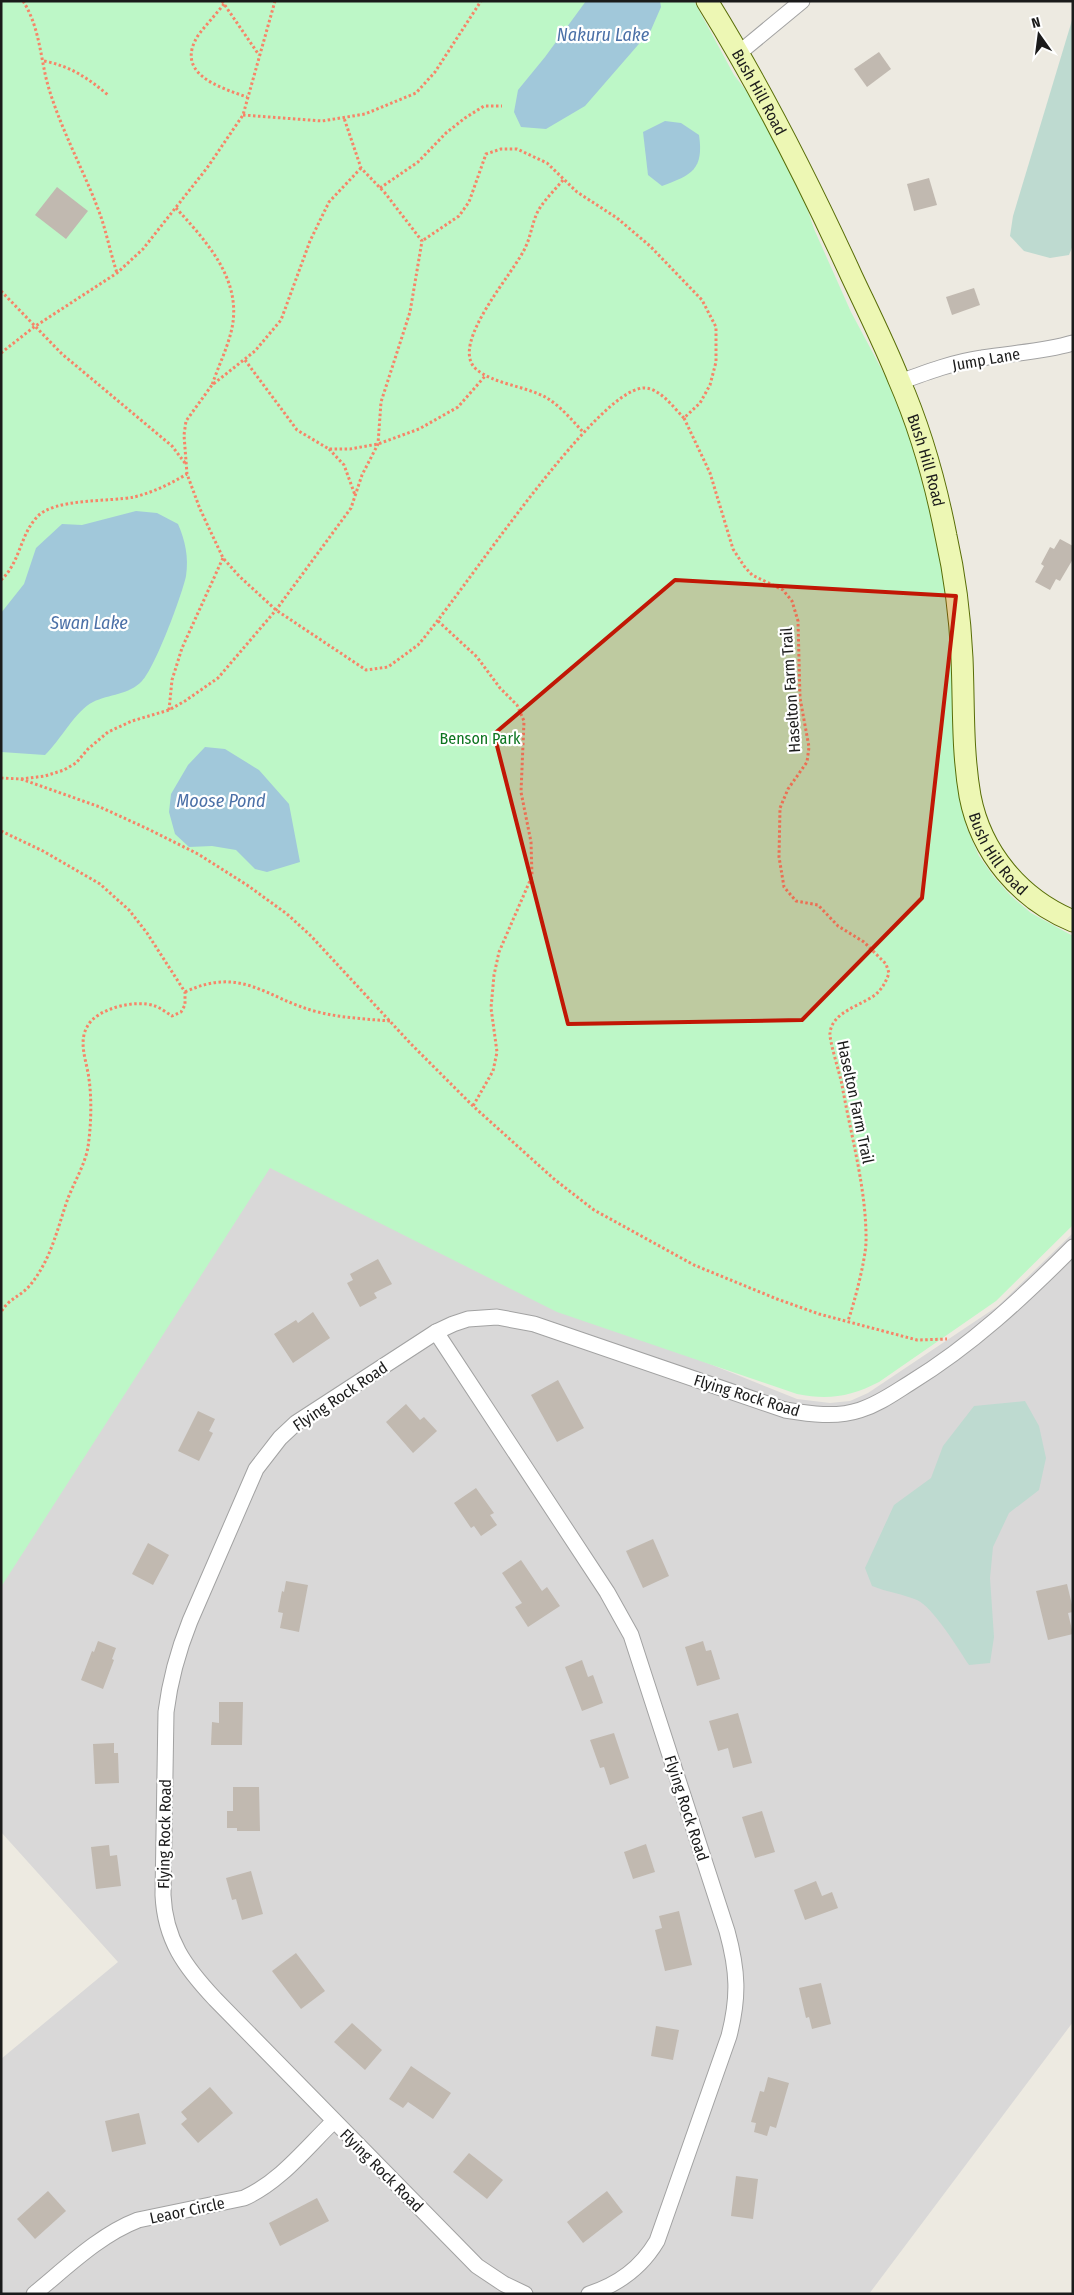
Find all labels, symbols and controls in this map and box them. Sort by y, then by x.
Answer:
north arrow [1014,10,1064,60]
text: N [1030,14,1042,32]
water label: Nakuru Lake [557,24,650,46]
street label: Bush Hill Road [728,46,790,138]
street label: Jump Lane [951,344,1022,375]
street label: Bush Hill Road [903,411,948,508]
water label: Swan Lake [49,612,128,634]
street label: Haselton Farm Trail [777,627,804,753]
park label: Benson Park [440,729,521,748]
water label: Moose Pond [177,790,266,812]
street label: Bush Hill Road [965,810,1032,899]
street label: Haselton Farm Trail [833,1039,878,1166]
street label: Flying Rock Road [289,1358,391,1435]
street label: Flying Rock Road [692,1370,802,1421]
street label: Flying Rock Road [661,1753,713,1863]
street label: Flying Rock Road [154,1779,175,1889]
street label: Flying Rock Road [336,2125,427,2216]
street label: Leaor Circle [148,2193,226,2228]

